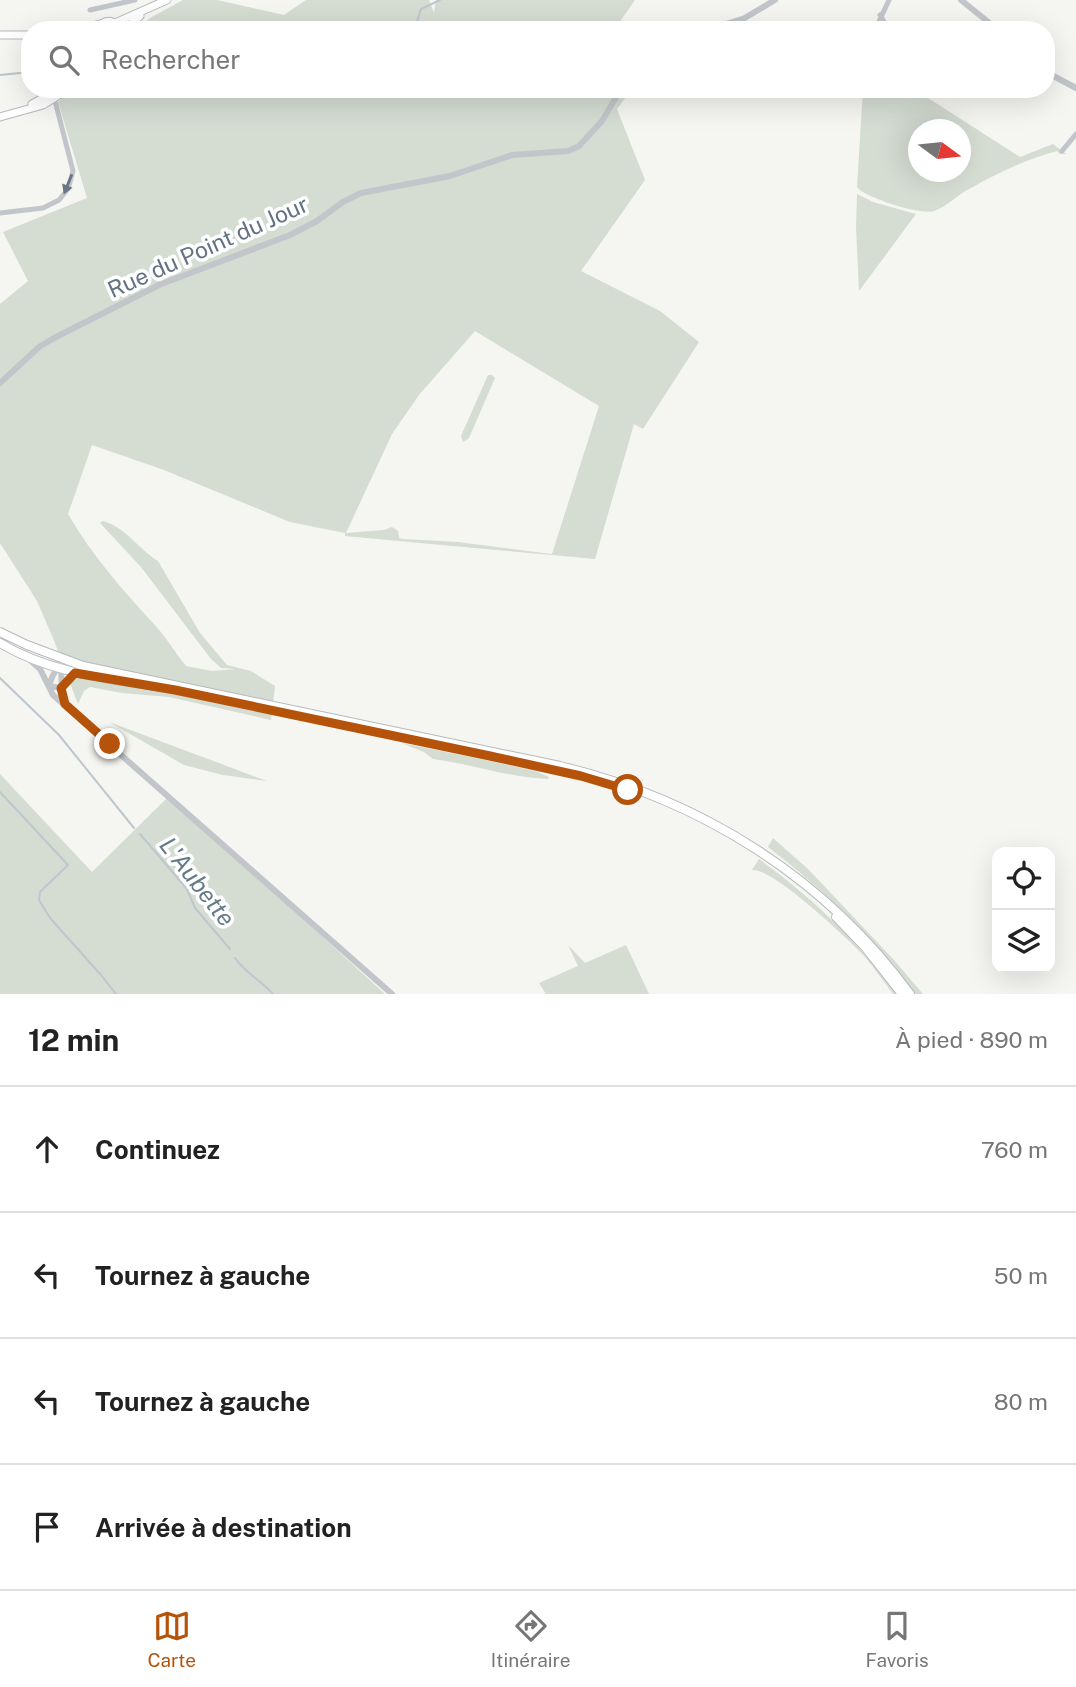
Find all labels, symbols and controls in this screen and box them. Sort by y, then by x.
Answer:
search box [21,21,1055,98]
icon: search [45,41,83,79]
text: Rechercher [101,44,240,75]
north arrow [908,119,971,182]
one-way arrow [62,174,73,195]
street label: Rue du Point du Jour [103,190,312,303]
route end [94,728,125,759]
route start [612,774,643,805]
water label: L'Aubette [154,831,241,931]
map controls [992,847,1055,973]
button: locate [992,847,1055,910]
button: layers [992,910,1055,973]
text: 12 min [28,1022,119,1058]
text: À pied · 890 m [895,1026,1048,1053]
icon: ahead [28,1130,66,1168]
text: Continuez [95,1134,220,1165]
text: 760 m [981,1136,1048,1163]
icon: left [28,1256,66,1294]
text: Tournez à gauche [95,1260,310,1291]
text: 50 m [994,1262,1048,1289]
icon: left [28,1382,66,1420]
text: Tournez à gauche [95,1386,310,1417]
text: 80 m [994,1388,1048,1415]
icon: arrive [28,1508,66,1546]
text: Arrivée à destination [95,1512,352,1543]
tab: Carte [147,1607,196,1671]
tab: Itinéraire [491,1607,571,1671]
tab: Favoris [865,1607,929,1671]

